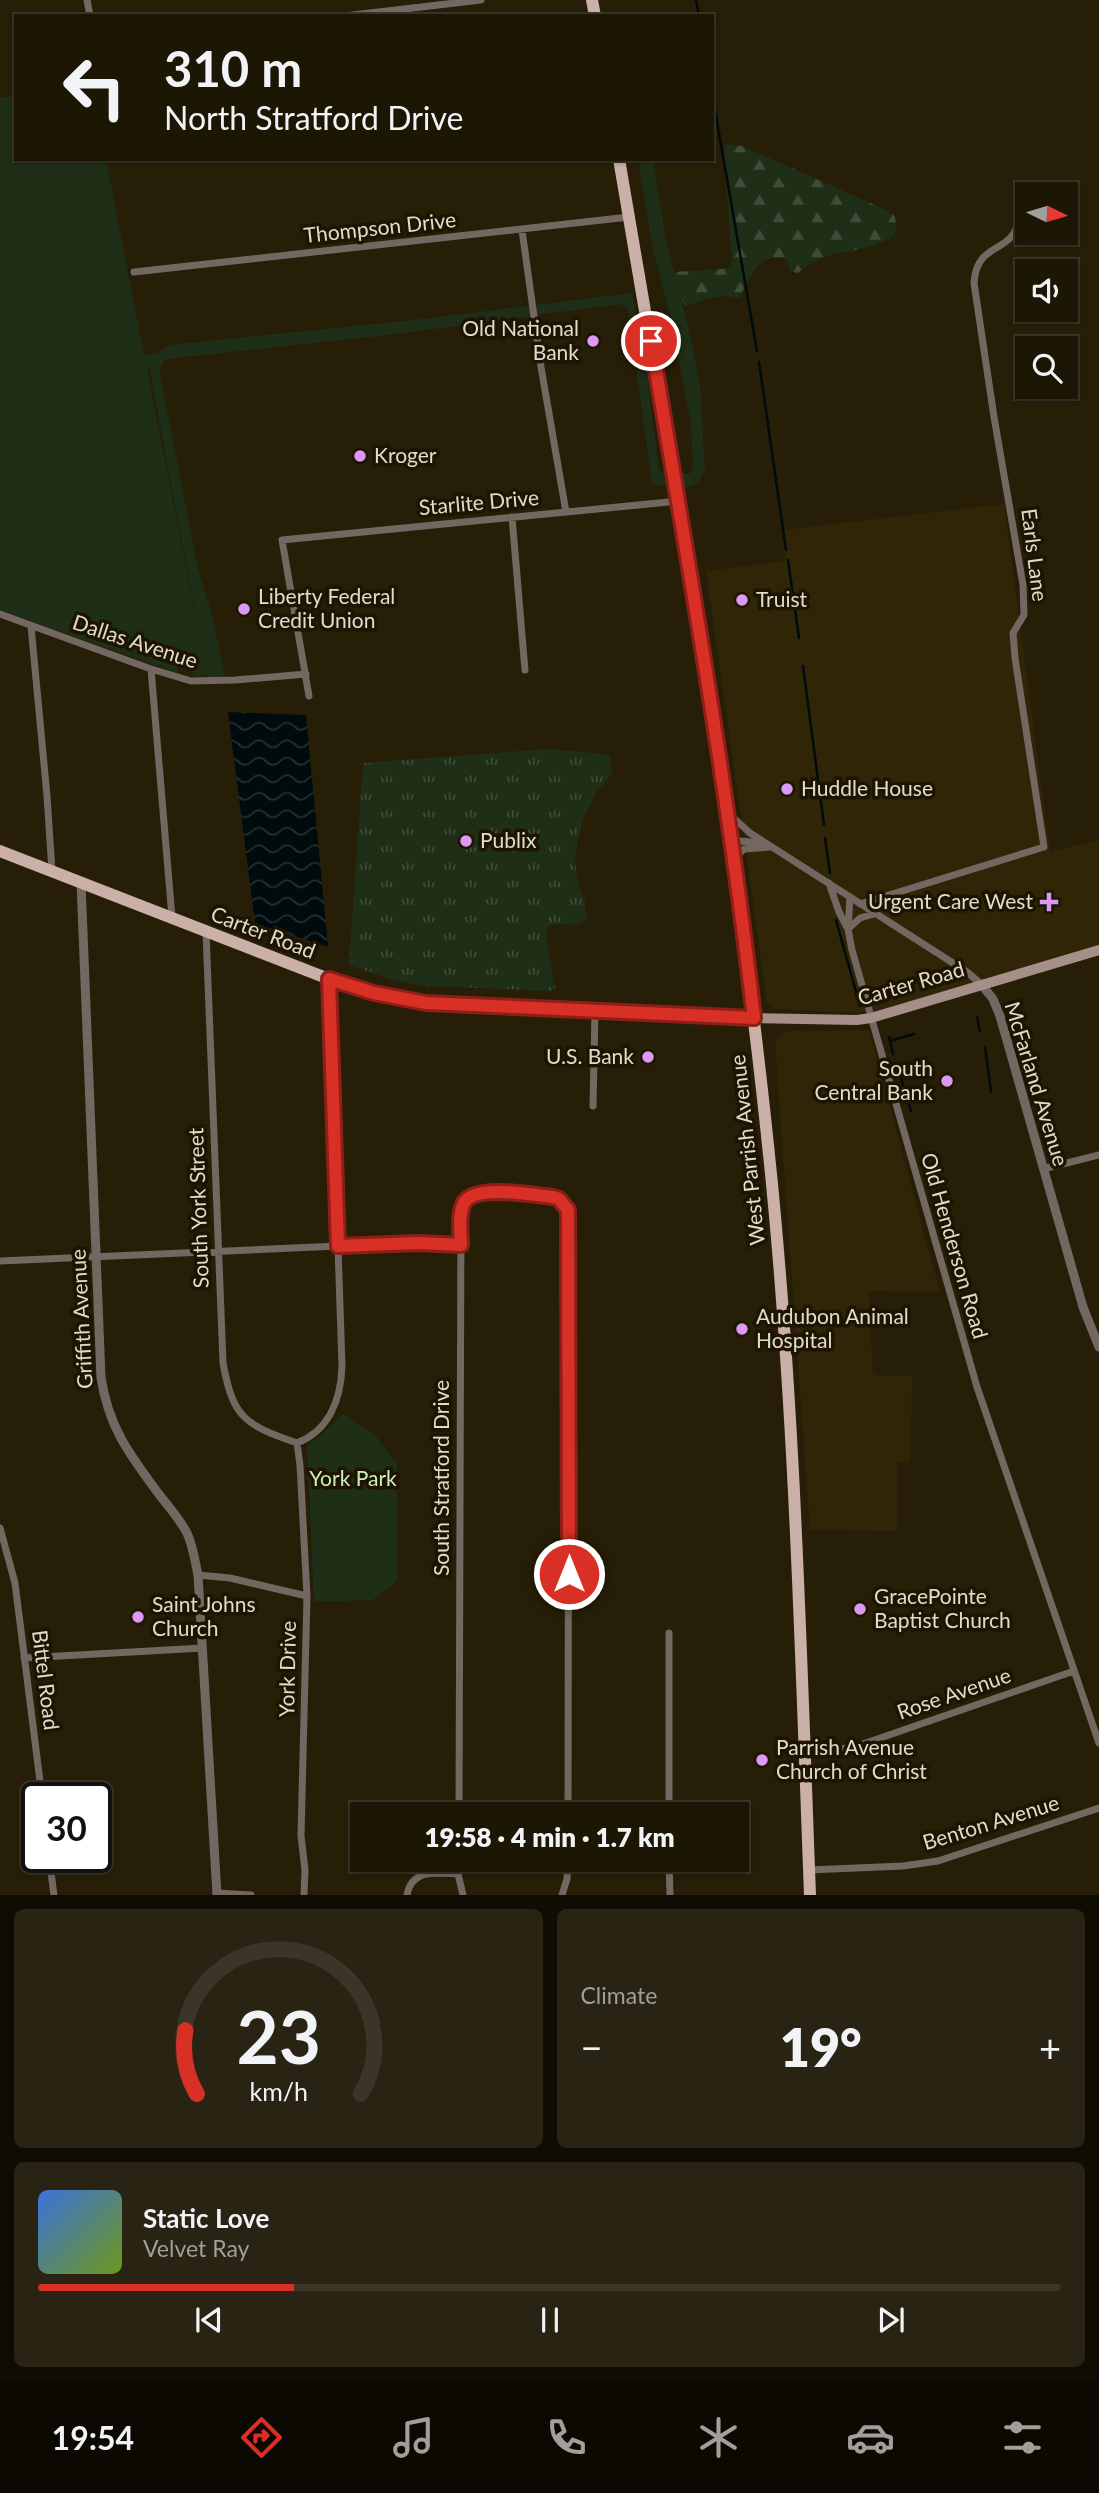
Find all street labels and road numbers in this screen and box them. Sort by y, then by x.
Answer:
street label: Thompson Drive [302,206,457,247]
street label: Starlite Drive [418,484,540,519]
street label: Earls Lane [1017,507,1054,603]
street label: Dallas Avenue [70,609,201,673]
street label: Carter Road [208,900,319,963]
street label: Carter Road [854,955,967,1010]
street label: McFarland Avenue [1001,998,1074,1169]
street label: West Parrish Avenue [724,1054,769,1247]
street label: South York Street [182,1127,213,1289]
street label: Old Henderson Road [917,1150,994,1341]
street label: Griffith Avenue [64,1249,97,1390]
street label: South Stratford Drive [428,1380,453,1576]
street label: York Drive [273,1621,300,1717]
street label: Bittel Road [28,1628,65,1731]
street label: Rose Avenue [893,1661,1014,1724]
street label: Benton Avenue [919,1789,1062,1854]

